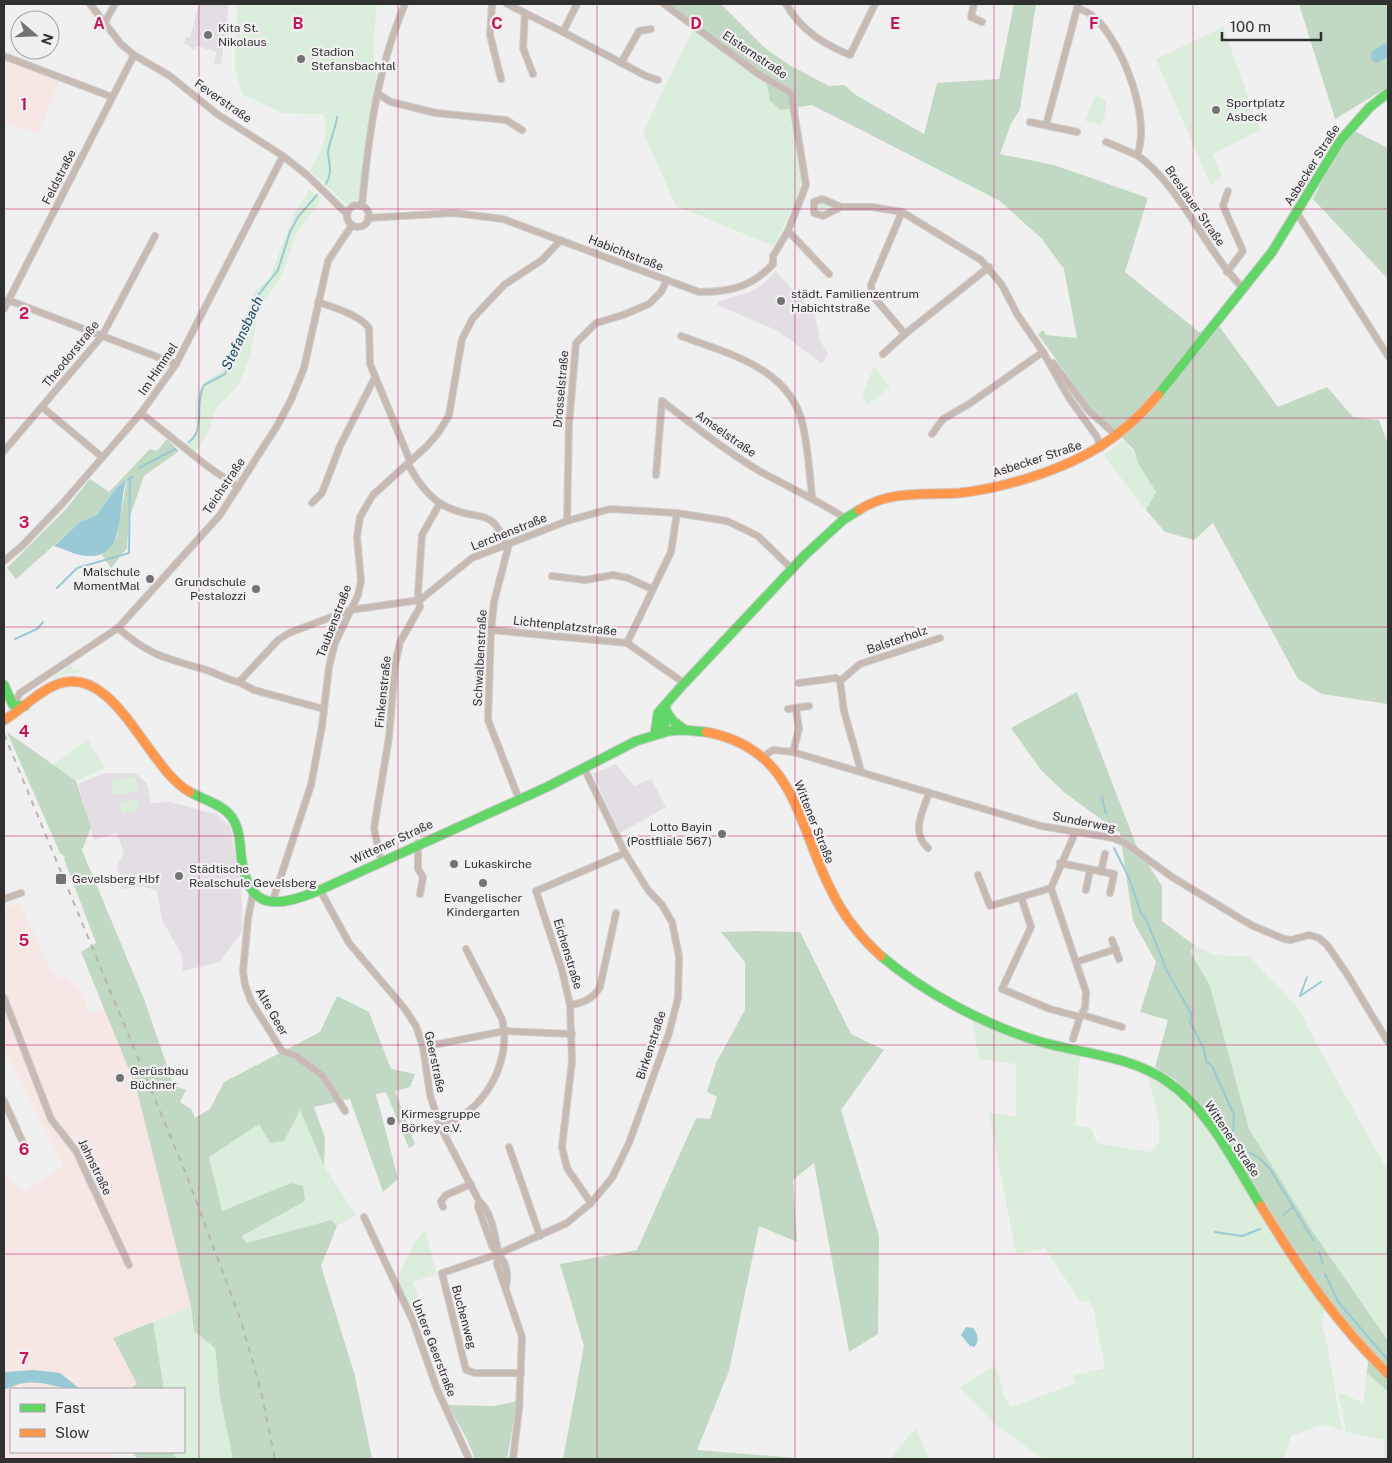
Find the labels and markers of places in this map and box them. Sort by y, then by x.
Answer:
place label: Kita St. Nikolaus [218,21,267,49]
marker: Kita St. Nikolaus [202,29,214,41]
place label: Stadion Stefansbachtal [311,45,396,73]
marker: Stadion Stefansbachtal [295,53,307,65]
place label: Sportplatz Asbeck [1226,96,1285,124]
marker: Sportplatz Asbeck [1210,104,1222,116]
place label: städt. Familienzentrum Habichtstraße [791,287,919,315]
marker: städt. Familienzentrum Habichtstraße [775,295,787,307]
place label: Malschule MomentMal [73,565,140,593]
marker: Malschule MomentMal [144,573,156,585]
place label: Grundschule Pestalozzi [175,575,246,603]
marker: Grundschule Pestalozzi [250,583,262,595]
place label: Lotto Bayin (Postfliale 567) [627,820,712,848]
marker: Lotto Bayin (Postfliale 567) [716,828,728,840]
place label: Lukaskirche [464,857,532,871]
marker: Lukaskirche [448,858,460,870]
place label: Städtische Realschule Gevelsberg [189,862,317,890]
marker: Städtische Realschule Gevelsberg [173,870,185,882]
marker: Gevelsberg Hbf [54,872,68,886]
place label: Gevelsberg Hbf [72,872,160,886]
marker: Evangelischer Kindergarten [477,877,489,889]
place label: Evangelischer Kindergarten [444,891,522,919]
place label: Gerüstbau Büchner [130,1064,189,1092]
marker: Gerüstbau Büchner [114,1072,126,1084]
place label: Kirmesgruppe Börkey e.V. [401,1107,481,1135]
marker: Kirmesgruppe Börkey e.V. [385,1115,397,1127]

